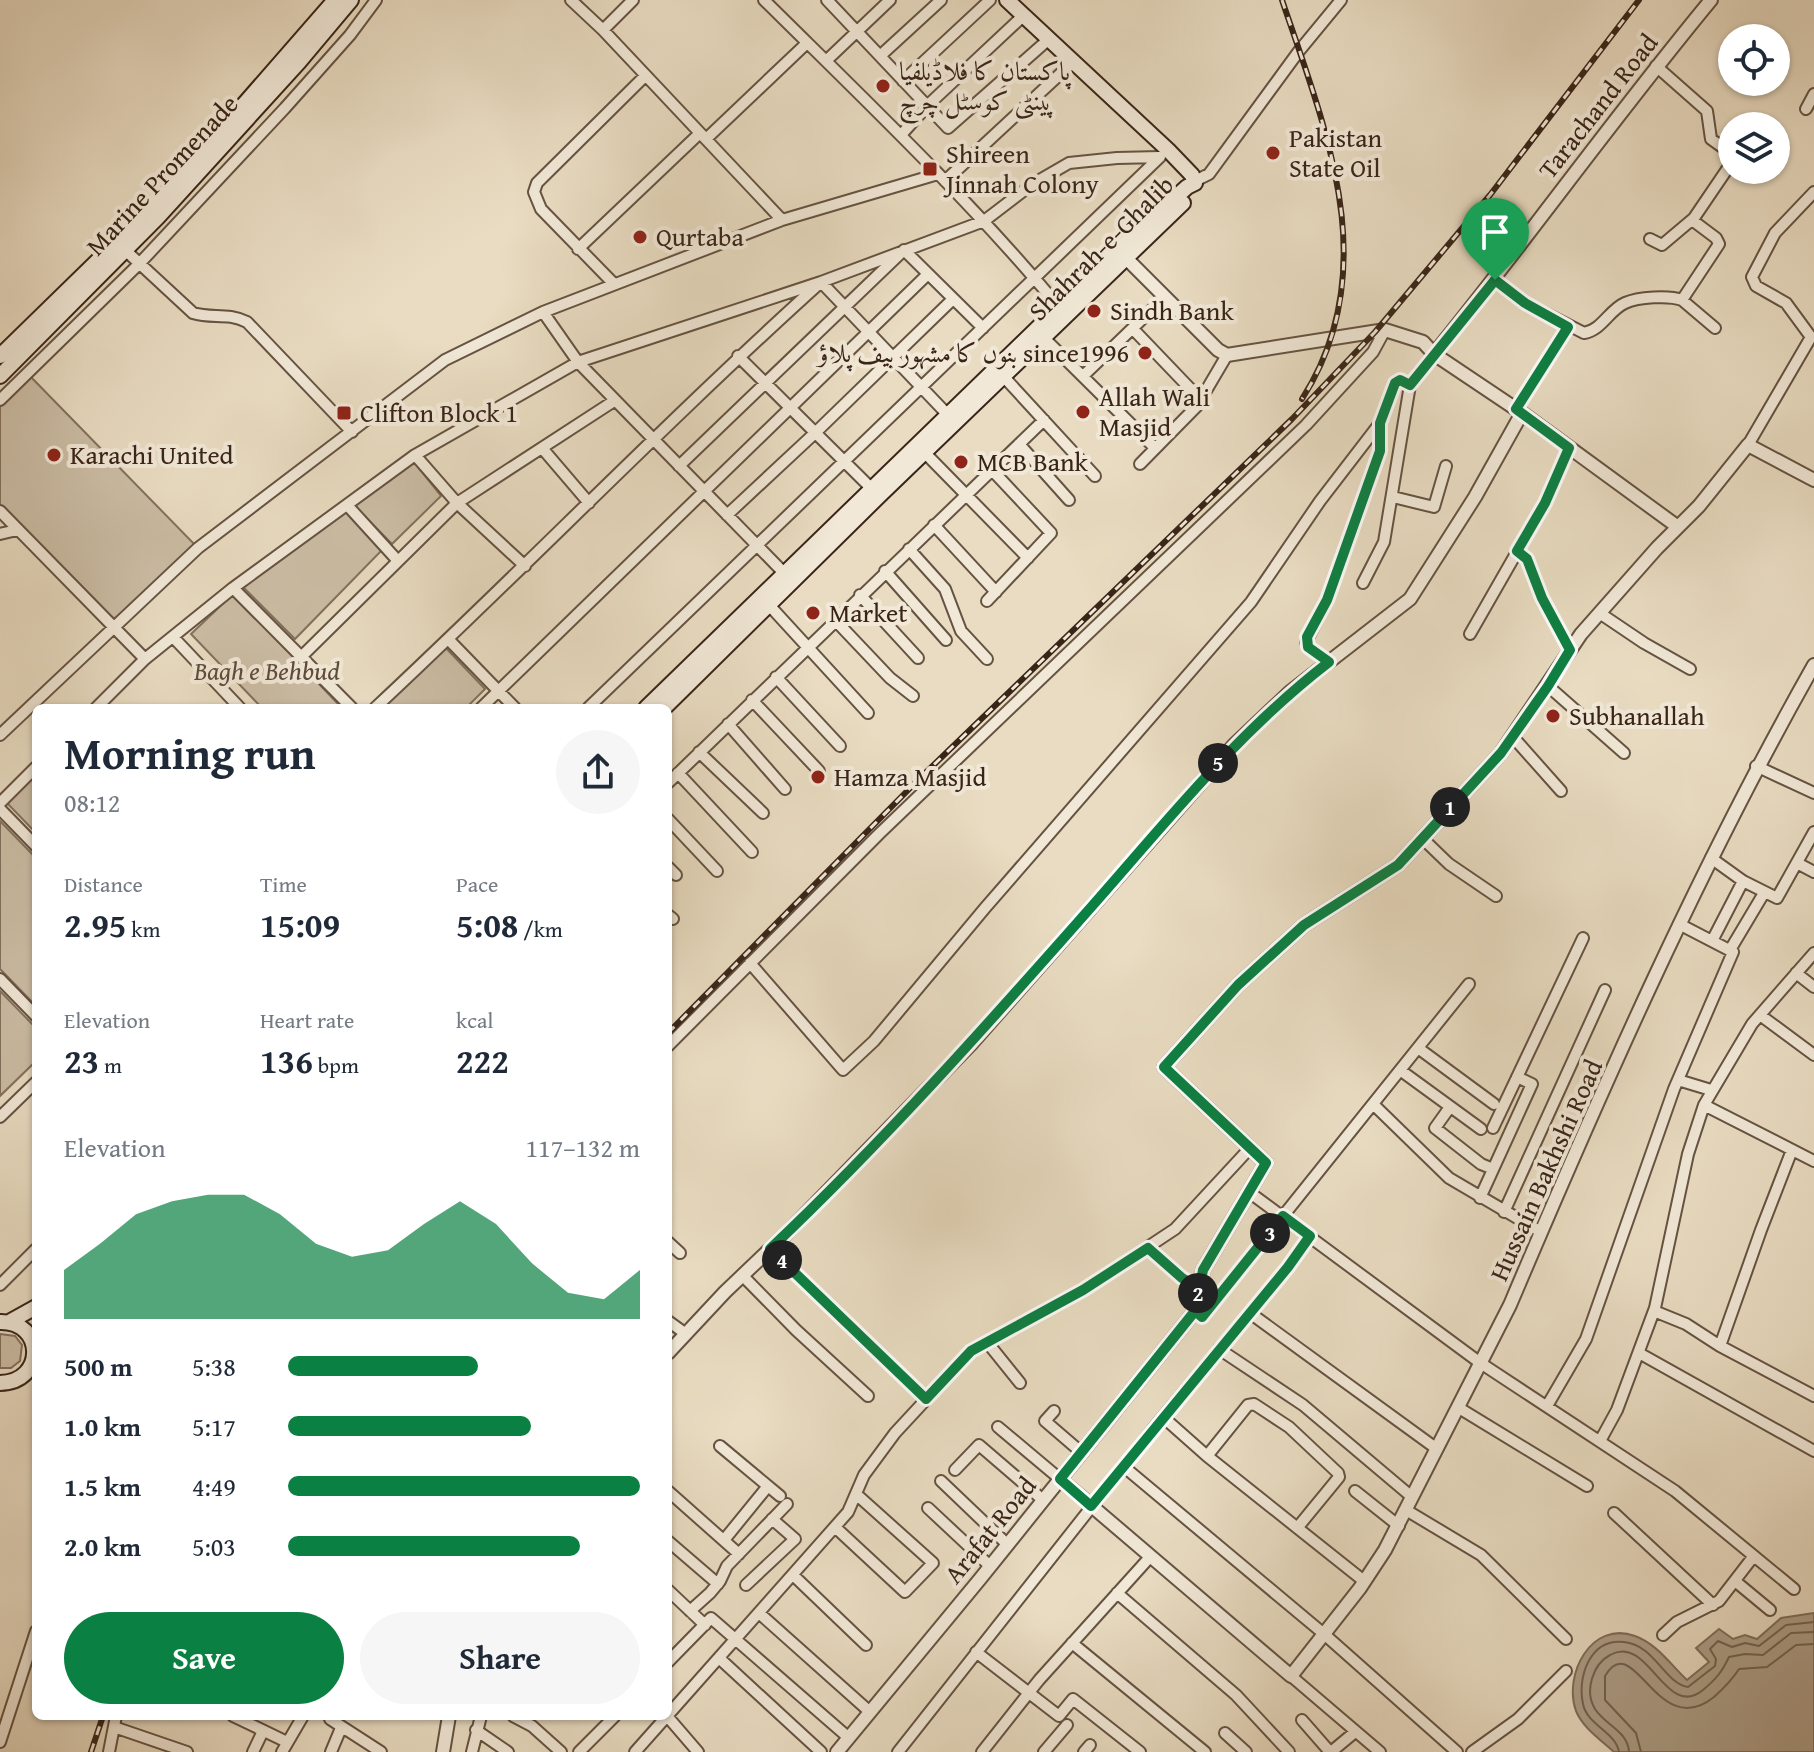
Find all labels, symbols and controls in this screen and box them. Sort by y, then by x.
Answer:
map controls [1718,24,1790,184]
button: locate [1718,24,1790,96]
street label: Tarachand Road [1528,25,1667,187]
place label: پاکستان کا فلاڈیلفیا پینٹی کوسٹل چرچ [899,51,1071,125]
marker: پاکستان کا فلاڈیلفیا پینٹی کوسٹل چرچ [874,77,892,95]
street label: Marine Promenade [76,85,247,264]
button: layers [1718,112,1790,184]
place label: Pakistan State Oil [1289,118,1383,187]
place label: Shireen Jinnah Colony [943,134,1099,203]
marker: Pakistan State Oil [1264,144,1282,162]
marker: Shireen Jinnah Colony [921,160,939,178]
street label: Shahrah-e-Ghalib [1019,166,1182,329]
pin [1461,198,1529,280]
icon: arrive [1473,210,1517,254]
place label: Qurtaba [656,217,744,256]
marker: Qurtaba [631,228,649,246]
place label: Sindh Bank [1110,291,1234,330]
marker: Sindh Bank [1085,302,1103,320]
place label: بنوں کا مشہور بیف پلاؤ since1996 [815,333,1129,372]
marker: بنوں کا مشہور بیف پلاؤ since1996 [1136,344,1154,362]
place label: Allah Wali Masjid [1099,377,1210,446]
place label: Clifton Block 1 [360,393,518,432]
marker: Allah Wali Masjid [1074,403,1092,421]
marker: Clifton Block 1 [335,404,353,422]
place label: Karachi United [70,435,234,474]
place label: MCB Bank [977,442,1089,481]
marker: Karachi United [45,446,63,464]
marker: MCB Bank [952,453,970,471]
place label: Market [829,593,907,632]
marker: Market [804,604,822,622]
park label: Bagh e Behbud [193,651,340,690]
place label: Subhanallah [1569,696,1705,735]
marker: Subhanallah [1544,707,1562,725]
text: Morning run [64,721,315,785]
button: share [556,730,640,814]
pin: 5 [1198,743,1238,783]
text: 5 [1212,747,1224,779]
place label: Hamza Masjid [834,757,986,796]
marker: Hamza Masjid [809,768,827,786]
text: 08:12 [64,783,120,822]
pin: 1 [1430,787,1470,827]
text: 1 [1444,791,1456,823]
text: Distance [64,868,143,900]
text: Time [260,868,307,900]
text: Pace [456,868,498,900]
text: 2.95 [64,900,126,949]
text: 15:09 [260,900,340,949]
text: 5:08 [456,900,518,949]
text: km [126,913,160,945]
text: /km [518,913,563,945]
text: Elevation [64,1004,150,1036]
text: Heart rate [260,1004,354,1036]
text: kcal [456,1004,494,1036]
text: 23 [64,1036,99,1085]
text: 136 [260,1036,313,1085]
text: 222 [456,1036,509,1085]
text: m [99,1049,122,1081]
text: bpm [313,1049,359,1081]
street label: Hussain Bakhshi Road [1479,1053,1612,1287]
text: Elevation [64,1128,166,1167]
text: 117–132 m [526,1128,640,1167]
pin: 3 [1250,1213,1290,1253]
text: 3 [1264,1217,1276,1249]
pin: 4 [762,1240,802,1280]
text: 4 [776,1244,788,1276]
pin: 2 [1178,1273,1218,1313]
text: 2 [1192,1277,1204,1309]
text: 500 m [64,1347,132,1386]
text: 5:38 [192,1347,236,1386]
text: 1.0 km [64,1407,141,1446]
text: 5:17 [192,1407,236,1446]
text: 1.5 km [64,1467,141,1506]
text: 4:49 [192,1467,236,1506]
street label: Arafat Road [934,1467,1045,1592]
text: 2.0 km [64,1527,141,1566]
text: 5:03 [192,1527,236,1566]
button: Save [64,1612,344,1704]
button: Share [360,1612,640,1704]

